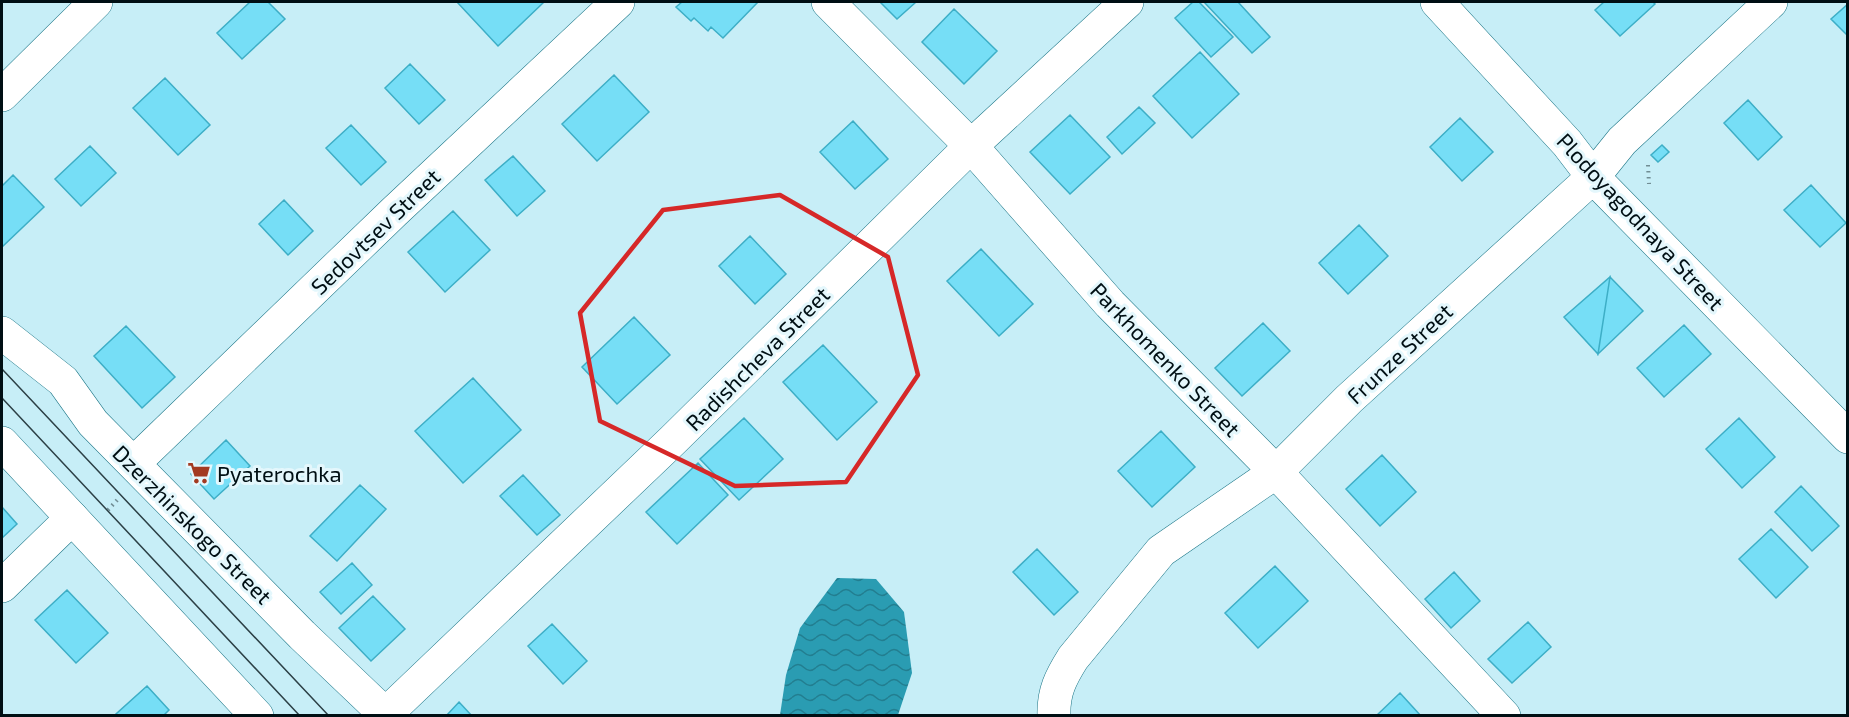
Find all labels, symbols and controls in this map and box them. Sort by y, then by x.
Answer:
street label: Plodoyagodnaya Street [1552,127,1730,315]
street label: Sedovtsev Street [305,163,445,299]
street label: Parkhomenko Street [1086,277,1246,441]
street label: Radishcheva Street [680,281,834,435]
street label: Frunze Street [1341,298,1457,408]
street label: Dzerzhinskogo Street [108,439,278,609]
supermarket icon: Pyaterochka [186,460,212,486]
place label: Pyaterochka [217,460,342,486]

